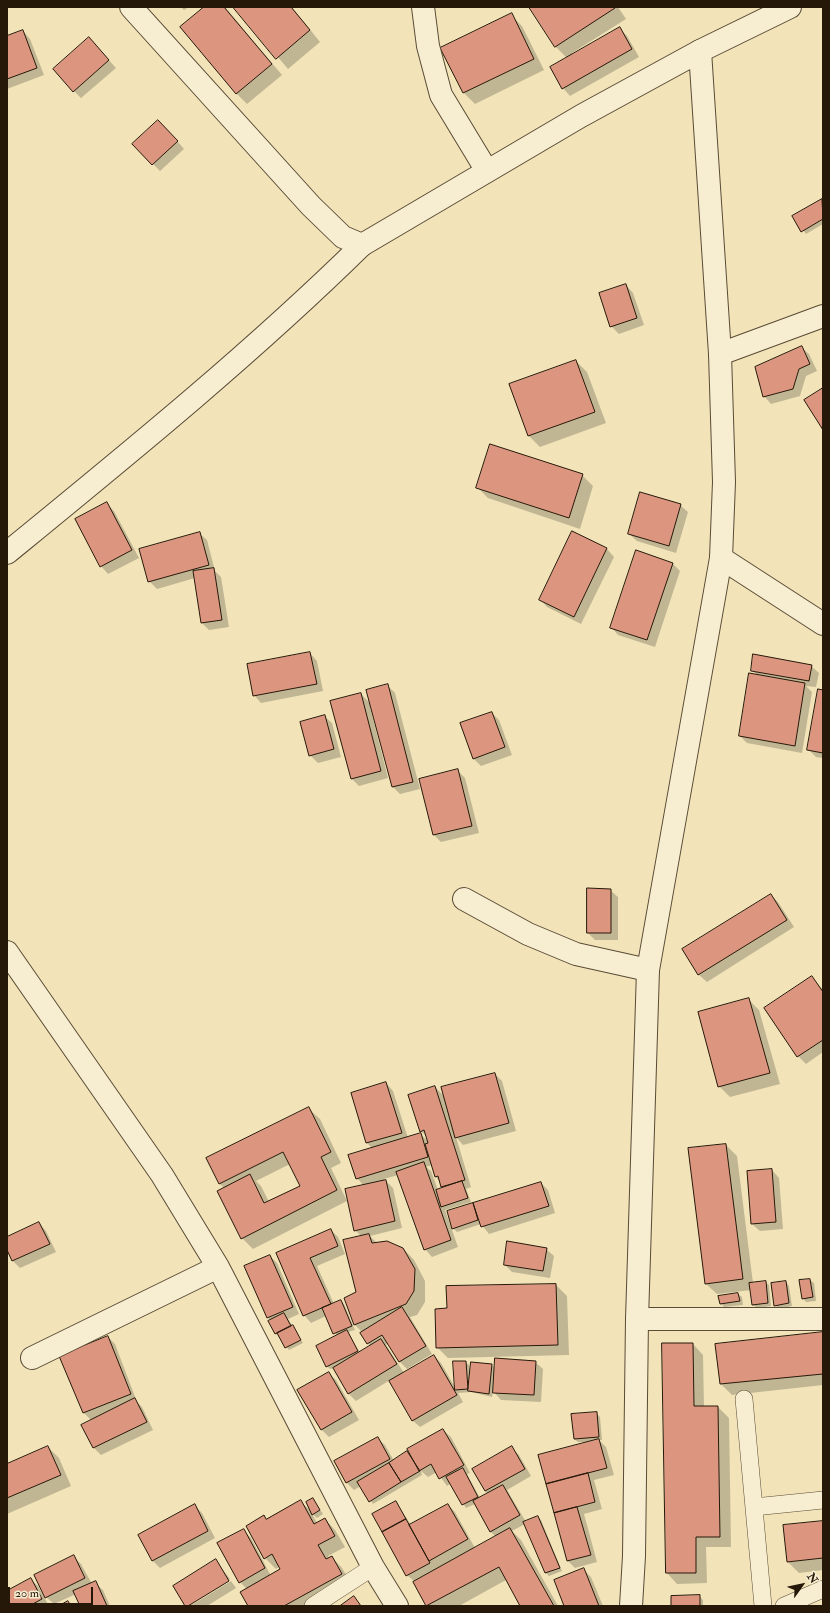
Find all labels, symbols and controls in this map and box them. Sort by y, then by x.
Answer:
north arrow [782,1565,822,1605]
text: N [804,1571,821,1586]
scale bar [10,1579,95,1605]
text: 20 m [15,1586,39,1601]

